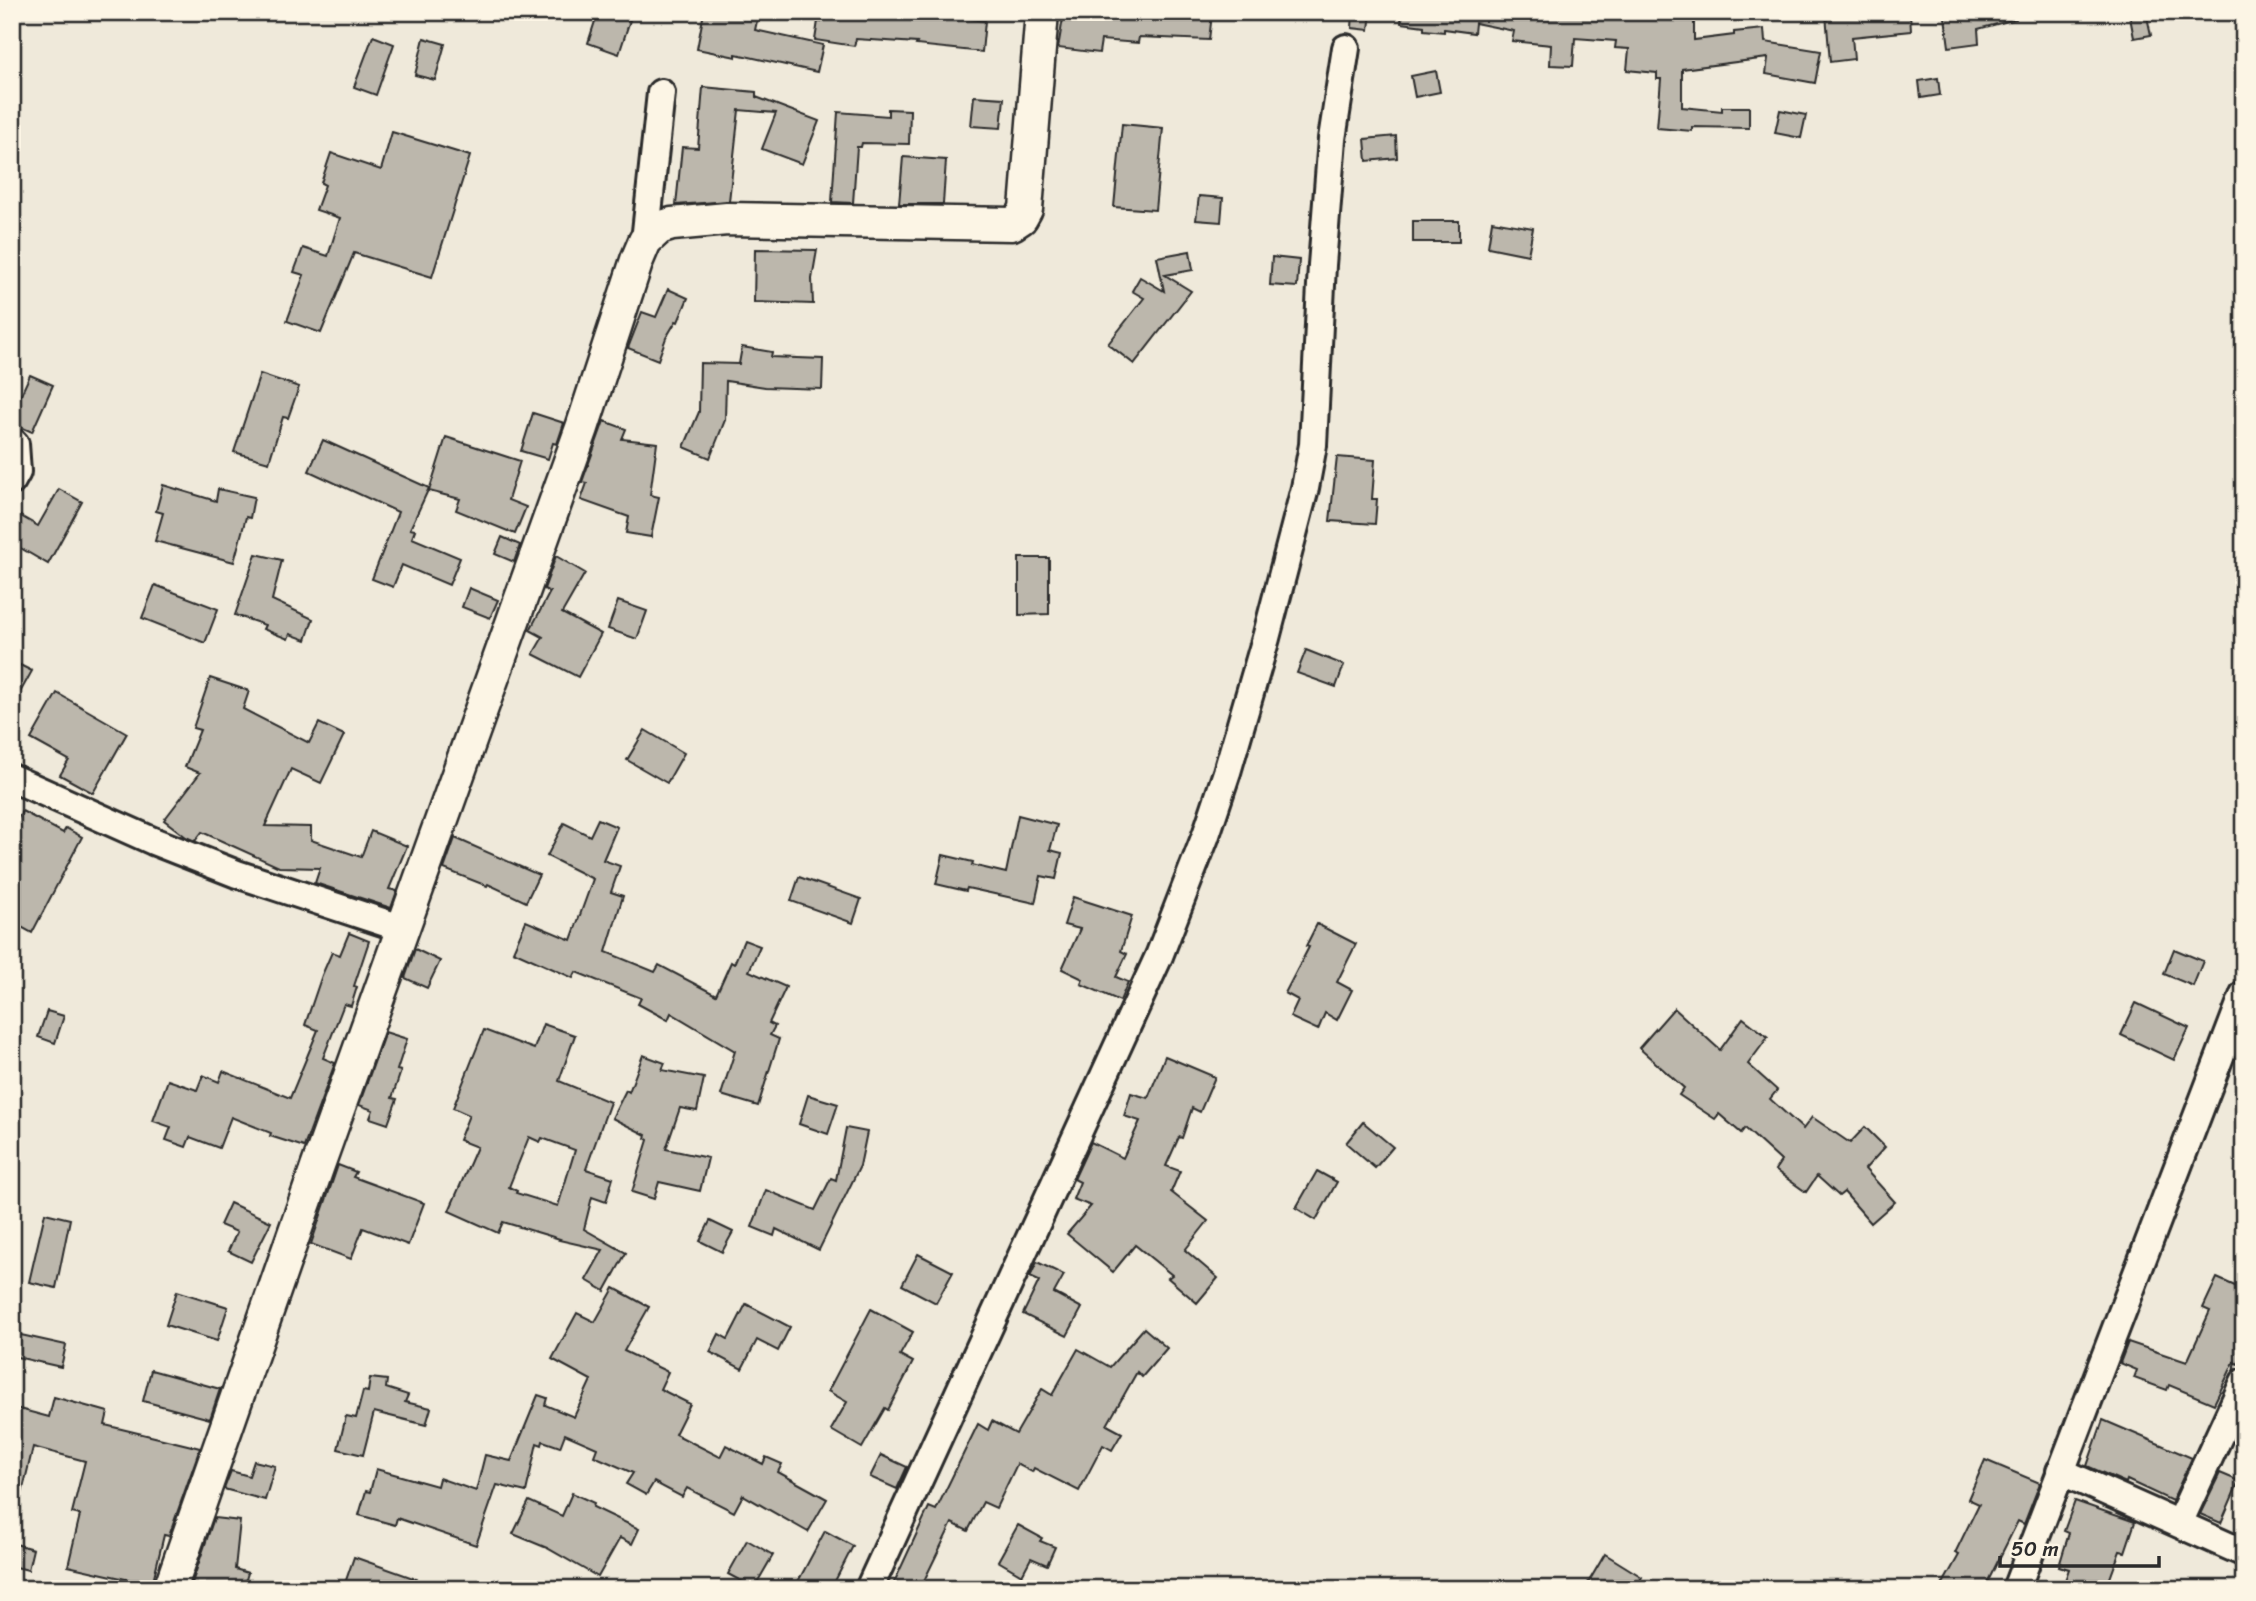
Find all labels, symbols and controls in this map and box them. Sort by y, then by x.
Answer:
scale bar [2000,1524,2160,1568]
text: 50 m [2011,1530,2059,1568]

